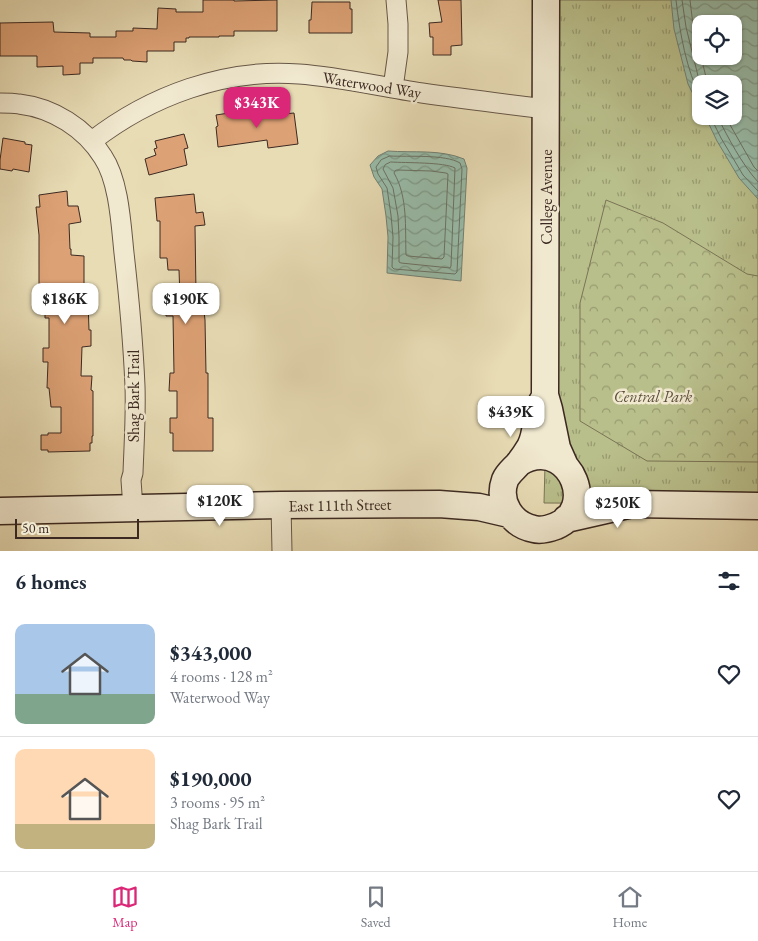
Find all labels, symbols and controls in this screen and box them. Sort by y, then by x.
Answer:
map controls [692,15,742,125]
button: locate [692,15,742,65]
street label: Waterwood Way [321,67,424,103]
button: layers [692,75,742,125]
pin: $343K [222,86,292,129]
text: $343K [235,92,279,113]
street label: College Avenue [536,149,557,245]
pin: $186K [30,282,100,325]
pin: $190K [151,282,221,325]
text: $186K [43,288,87,309]
text: $190K [164,288,208,309]
street label: Shag Bark Trail [123,350,144,442]
park label: Central Park [614,386,693,407]
pin: $439K [476,396,546,438]
text: $439K [489,401,533,422]
pin: $120K [185,484,255,527]
pin: $250K [583,486,653,529]
text: $120K [198,490,242,511]
text: $250K [596,492,640,513]
street label: East 111th Street [288,494,392,516]
scale bar [15,516,139,539]
text: 50 m [22,519,49,537]
icon: filters [715,567,743,595]
text: 6 homes [15,568,87,595]
text: $343,000 [170,639,252,666]
icon: home [55,644,115,704]
icon: heart [715,660,743,688]
text: 4 rooms · 128 m² [170,666,273,687]
text: Waterwood Way [170,687,270,708]
text: $190,000 [170,765,252,792]
icon: home [55,769,115,829]
icon: heart [715,785,743,813]
text: 3 rooms · 95 m² [170,792,265,813]
text: Shag Bark Trail [170,813,263,834]
tab: Map [111,883,139,931]
tab: Saved [361,883,391,931]
tab: Home [612,883,647,931]

